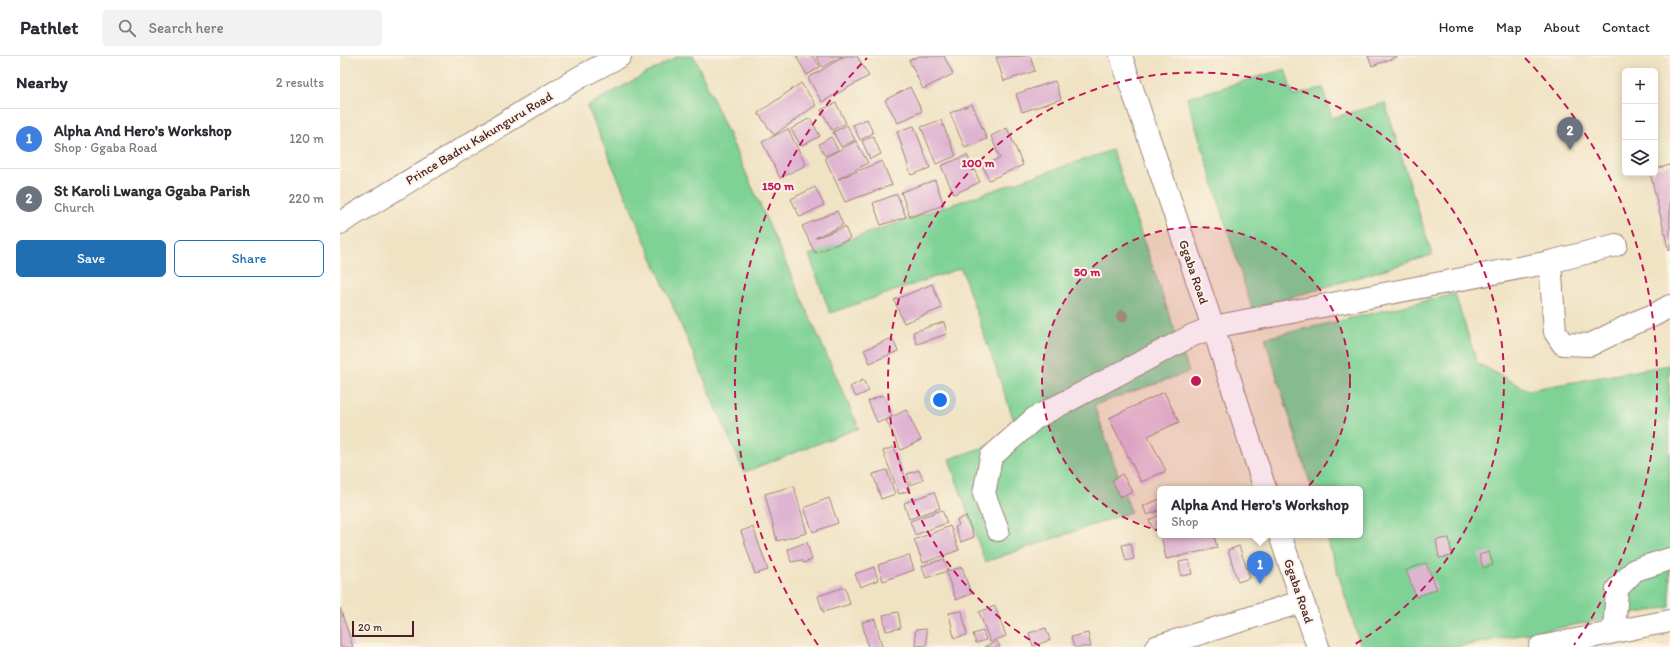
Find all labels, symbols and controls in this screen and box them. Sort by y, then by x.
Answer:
search box [102,10,382,46]
text: Pathlet [20,16,78,39]
icon: search [116,17,138,39]
text: Search here [148,19,224,37]
text: Home [1439,19,1474,36]
text: Map [1496,19,1522,36]
text: About [1544,19,1580,36]
text: Contact [1602,19,1650,36]
map controls [1622,68,1658,176]
button: + [1622,68,1658,104]
text: Nearby [16,72,68,92]
text: 2 results [276,75,324,90]
street label: Prince Badru Kakunguru Road [403,88,555,188]
button: − [1622,104,1658,140]
pin: 2 [1557,117,1583,150]
text: Alpha And Hero's Workshop [54,122,232,140]
text: 1 [26,131,32,146]
text: 120 m [289,131,324,146]
text: Shop · Ggaba Road [54,140,157,155]
button: layers [1622,140,1658,176]
text: 100 m [961,156,995,170]
text: 150 m [762,179,795,193]
text: St Karoli Lwanga Ggaba Parish [54,182,250,200]
text: 2 [26,191,32,206]
text: 220 m [288,191,324,206]
text: Church [54,200,95,215]
street label: Ggaba Road [1176,238,1212,306]
button: Save [16,240,166,277]
button: Share [174,240,324,277]
text: 50 m [1074,265,1101,279]
centre of rings [1189,374,1203,388]
your location [930,390,950,410]
popup [1157,486,1363,538]
text: Alpha And Hero's Workshop [1171,496,1349,514]
text: Shop [1171,514,1199,529]
pin: 1 [1247,551,1273,584]
street label: Ggaba Road [1281,557,1317,625]
scale bar [352,619,414,638]
text: 20 m [358,621,382,634]

